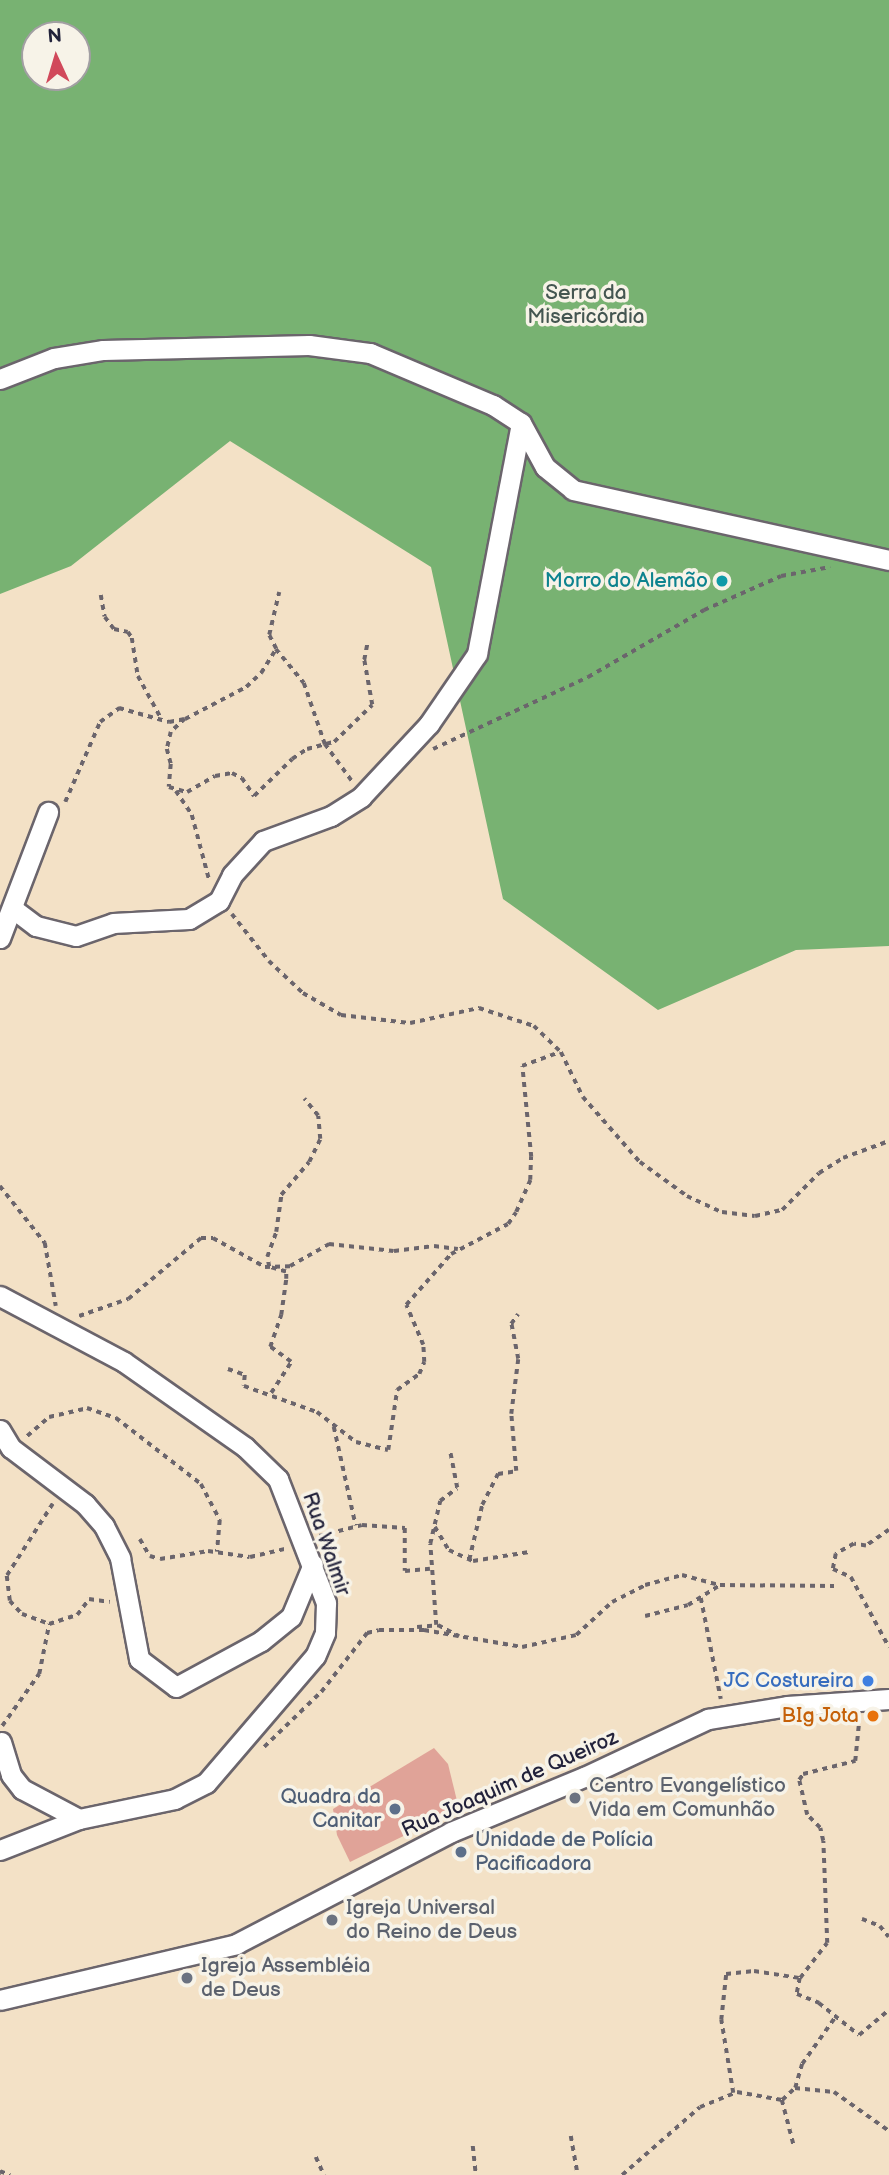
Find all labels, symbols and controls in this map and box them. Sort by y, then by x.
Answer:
north arrow [21,21,91,91]
text: N [47,25,63,49]
park label: Serra da Misericórdia [527,280,645,330]
place label: Morro do Alemão [545,568,708,594]
marker: Morro do Alemão [714,573,730,589]
street label: Rua Walmir [296,1489,356,1599]
place label: JC Costureira [723,1668,854,1694]
marker: JC Costureira [860,1673,876,1689]
place label: BIg Jota [780,1703,859,1729]
marker: BIg Jota [865,1708,881,1724]
street label: Rua Joaquim de Queiroz [398,1725,622,1843]
place label: Centro Evangelístico Vida em Comunhão [589,1773,786,1823]
place label: Quadra da Canitar [280,1784,381,1834]
marker: Centro Evangelístico Vida em Comunhão [567,1790,583,1806]
marker: Quadra da Canitar [387,1801,403,1817]
place label: Unidade de Polícia Pacificadora [475,1827,653,1877]
marker: Unidade de Polícia Pacificadora [453,1844,469,1860]
place label: Igreja Universal do Reino de Deus [346,1895,517,1945]
marker: Igreja Universal do Reino de Deus [324,1912,340,1928]
place label: Igreja Assembléia de Deus [201,1953,370,2003]
marker: Igreja Assembléia de Deus [179,1970,195,1986]

